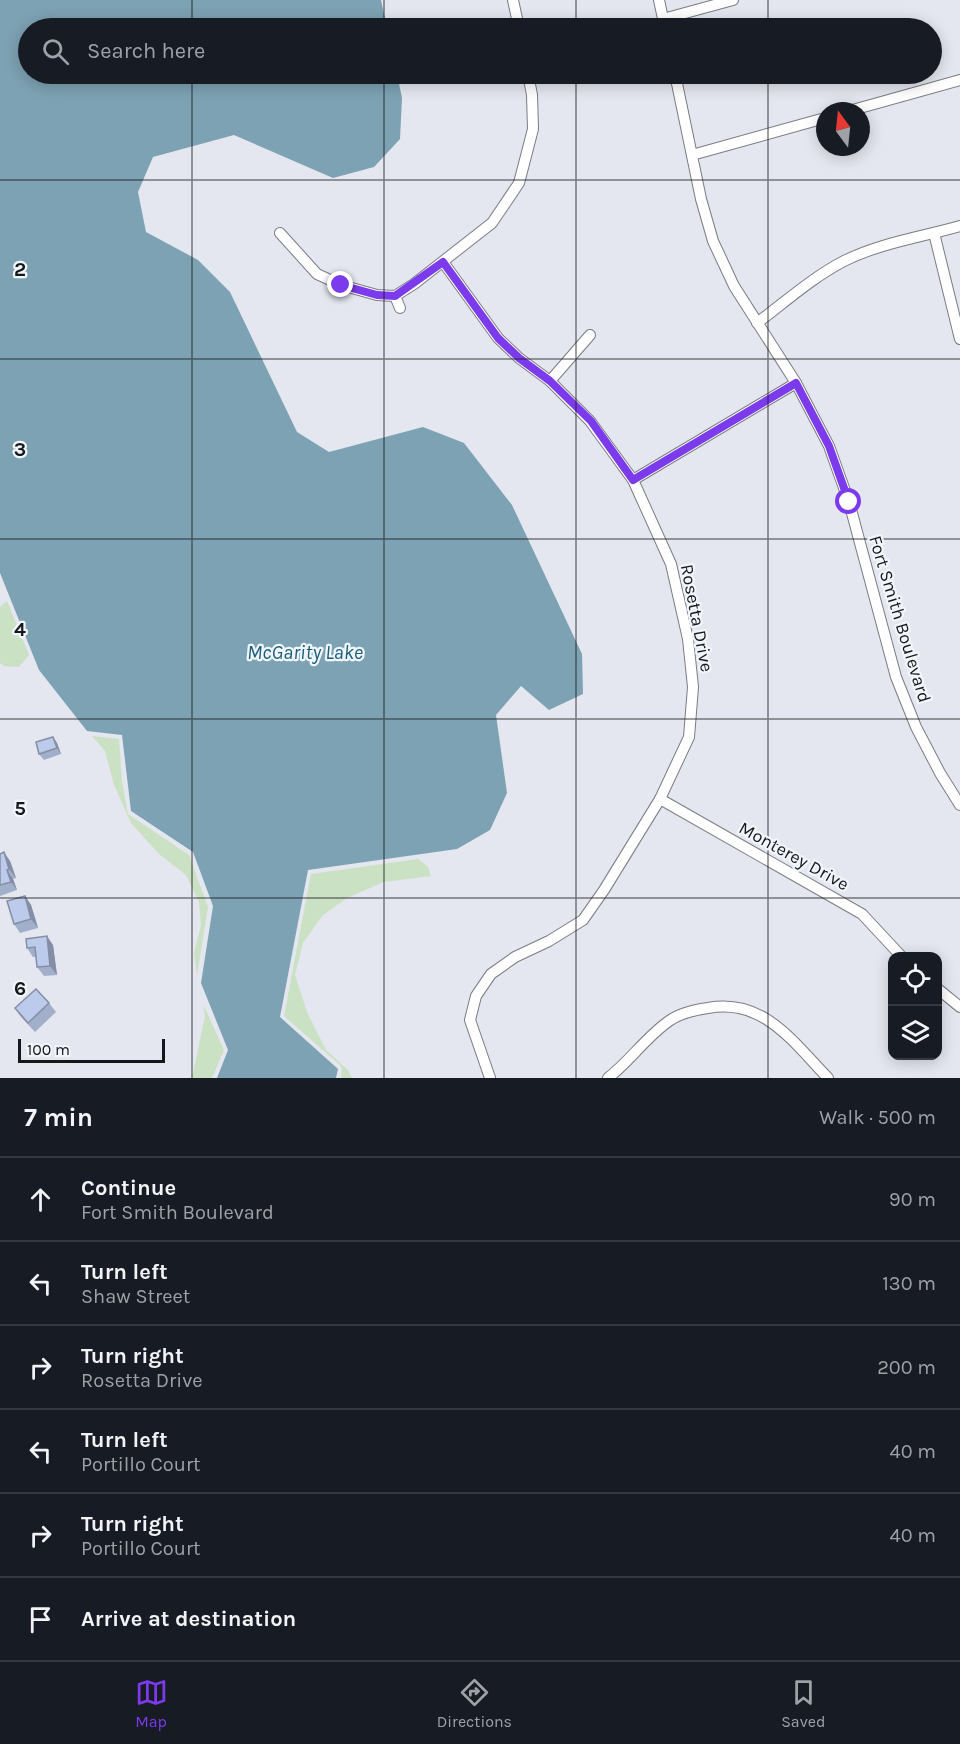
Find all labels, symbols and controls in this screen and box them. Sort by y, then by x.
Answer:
search box [18,18,942,84]
icon: search [39,35,72,68]
text: Search here [87,38,205,64]
north arrow [816,102,870,156]
text: 2 [14,258,26,281]
route end [327,271,353,297]
text: 3 [14,438,26,461]
route start [835,488,861,514]
street label: Fort Smith Boulevard [864,533,936,705]
street label: Rosetta Drive [676,562,718,674]
text: 4 [14,618,26,641]
water label: McGarity Lake [247,641,363,664]
text: 5 [14,797,26,820]
street label: Monterey Drive [735,817,853,895]
map controls [888,952,942,1060]
button: locate [888,952,942,1006]
text: 6 [14,977,26,1000]
button: layers [888,1006,942,1060]
scale bar [18,1036,165,1064]
text: 100 m [27,1040,70,1059]
text: 7 min [24,1102,93,1133]
text: Walk · 500 m [819,1106,936,1129]
text: Continue [81,1175,176,1201]
icon: ahead [24,1183,57,1216]
text: 90 m [889,1188,936,1211]
text: Fort Smith Boulevard [81,1201,274,1224]
text: Turn left [81,1259,168,1285]
icon: left [24,1267,57,1300]
text: 130 m [882,1272,936,1295]
text: Shaw Street [81,1285,190,1308]
text: Turn right [81,1343,184,1369]
icon: right [24,1351,57,1384]
text: 200 m [877,1356,936,1379]
text: Rosetta Drive [81,1369,202,1392]
text: Turn left [81,1427,168,1453]
icon: left [24,1435,57,1468]
text: 40 m [890,1440,936,1463]
text: Portillo Court [81,1453,201,1476]
text: Turn right [81,1511,184,1537]
icon: right [24,1519,57,1552]
text: 40 m [890,1524,936,1547]
text: Portillo Court [81,1537,201,1560]
icon: arrive [24,1603,57,1636]
text: Arrive at destination [81,1606,296,1632]
tab: Map [135,1676,168,1731]
tab: Directions [437,1676,512,1731]
tab: Saved [781,1676,825,1731]

